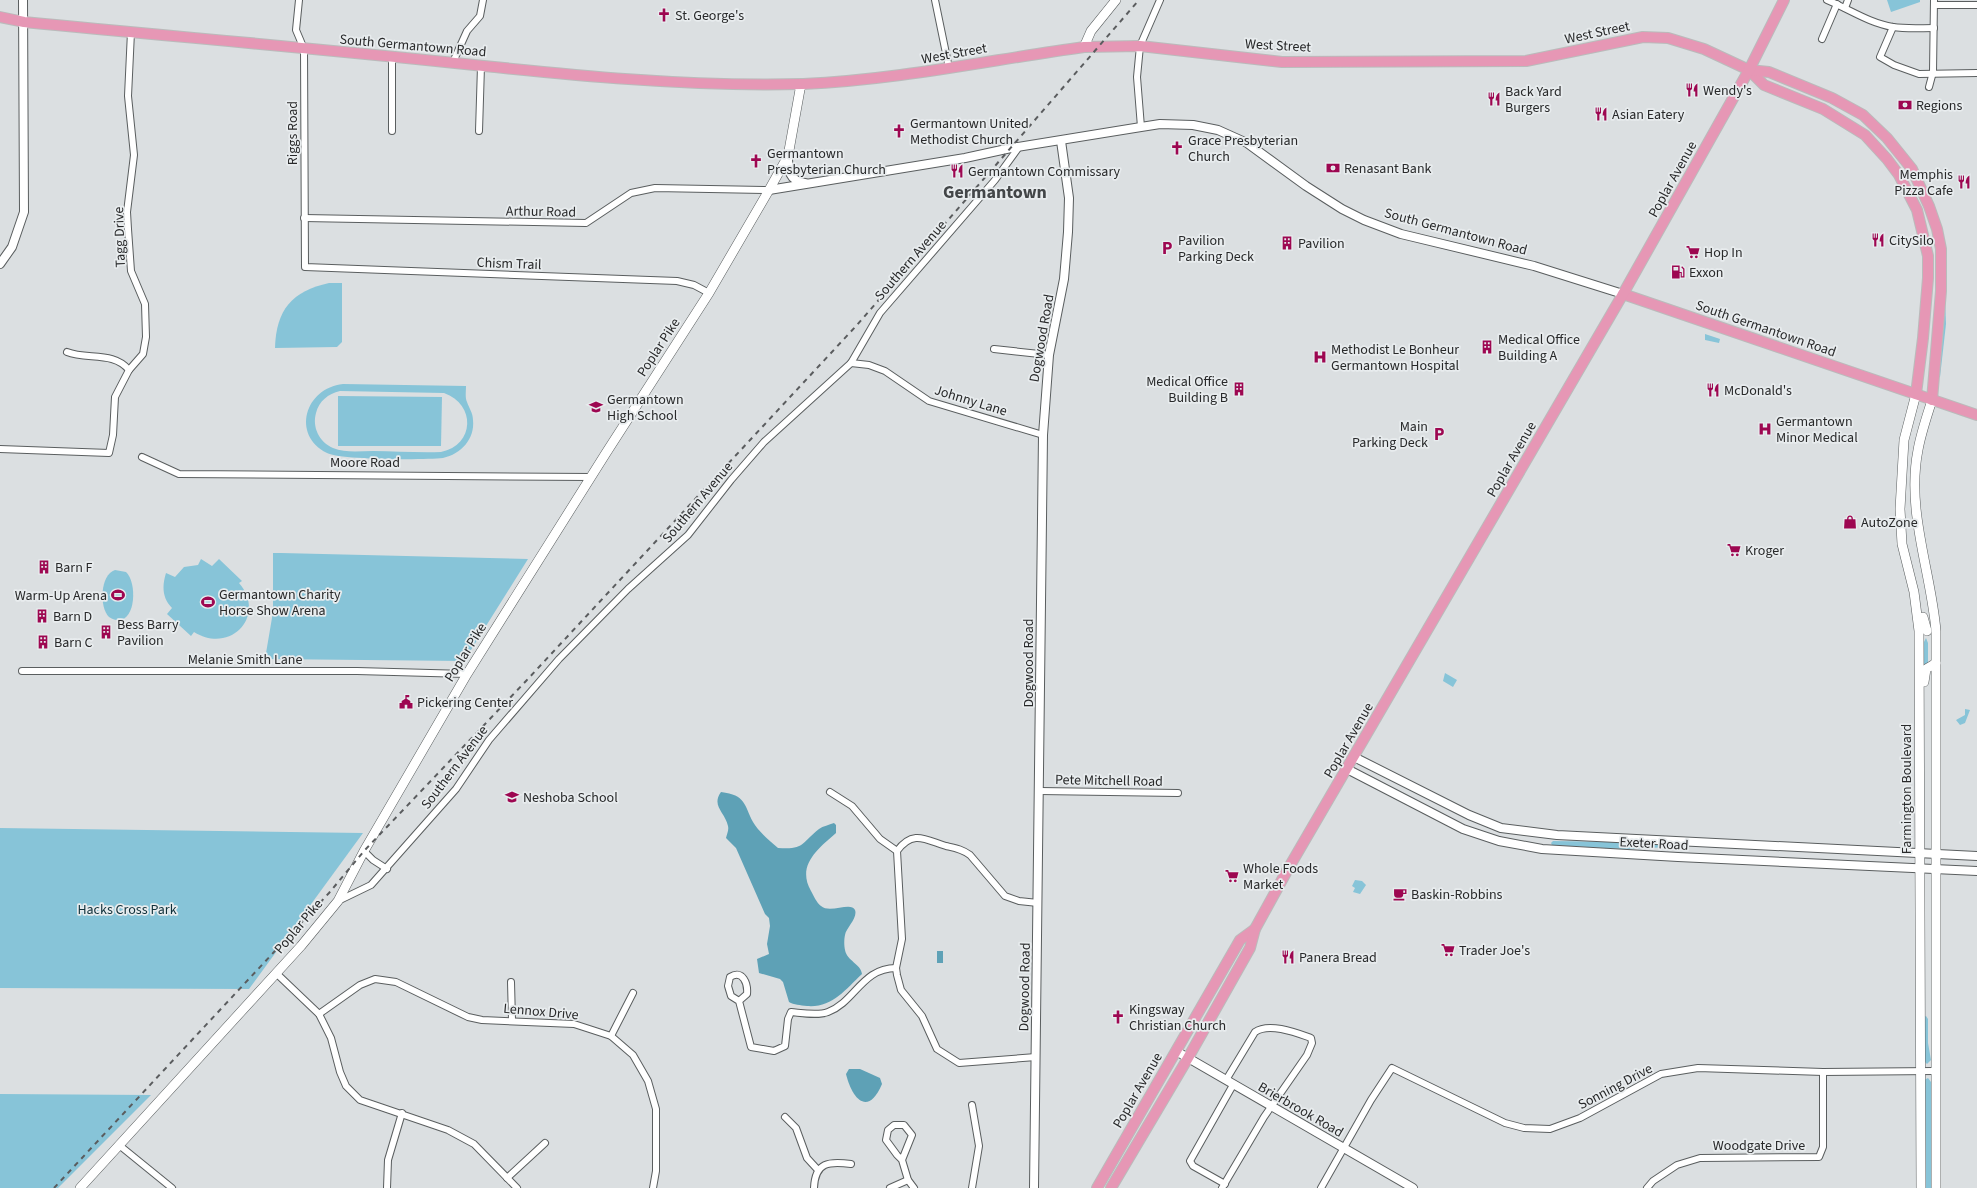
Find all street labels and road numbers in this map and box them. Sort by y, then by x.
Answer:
street label: West Street [1563,16,1632,50]
street label: South Germantown Road [339,30,487,62]
street label: West Street [1244,34,1312,58]
street label: West Street [920,38,989,70]
street label: Riggs Road [283,101,303,165]
street label: Poplar Avenue [1644,138,1702,221]
street label: Arthur Road [506,201,576,223]
street label: South Germantown Road [1382,203,1529,261]
street label: Tagg Drive [109,206,131,268]
street label: Southern Avenue [870,216,951,305]
street label: Chism Trail [476,253,542,275]
street label: Dogwood Road [1024,293,1060,384]
street label: South Germantown Road [1693,296,1839,362]
street label: Poplar Pike [632,314,685,381]
street label: Johnny Lane [932,380,1010,422]
street label: Poplar Avenue [1482,418,1542,501]
street label: Moore Road [330,453,400,473]
street label: Southern Avenue [658,458,738,548]
street label: Dogwood Road [1019,618,1039,708]
street label: Poplar Pike [440,619,492,686]
street label: Melanie Smith Lane [188,650,302,670]
street label: Poplar Avenue [1319,699,1379,782]
street label: Southern Avenue [417,721,493,814]
street label: Farmington Boulevard [1897,724,1917,854]
street label: Pete Mitchell Road [1055,770,1163,792]
street label: Exeter Road [1619,832,1689,856]
street label: Poplar Pike [270,895,328,958]
street label: Dogwood Road [1014,942,1036,1032]
street label: Lennox Drive [502,999,580,1025]
street label: Poplar Avenue [1108,1049,1168,1132]
street label: Sonning Drive [1575,1059,1656,1115]
street label: Brierbrook Road [1254,1077,1347,1142]
street label: Woodgate Drive [1713,1136,1805,1156]

